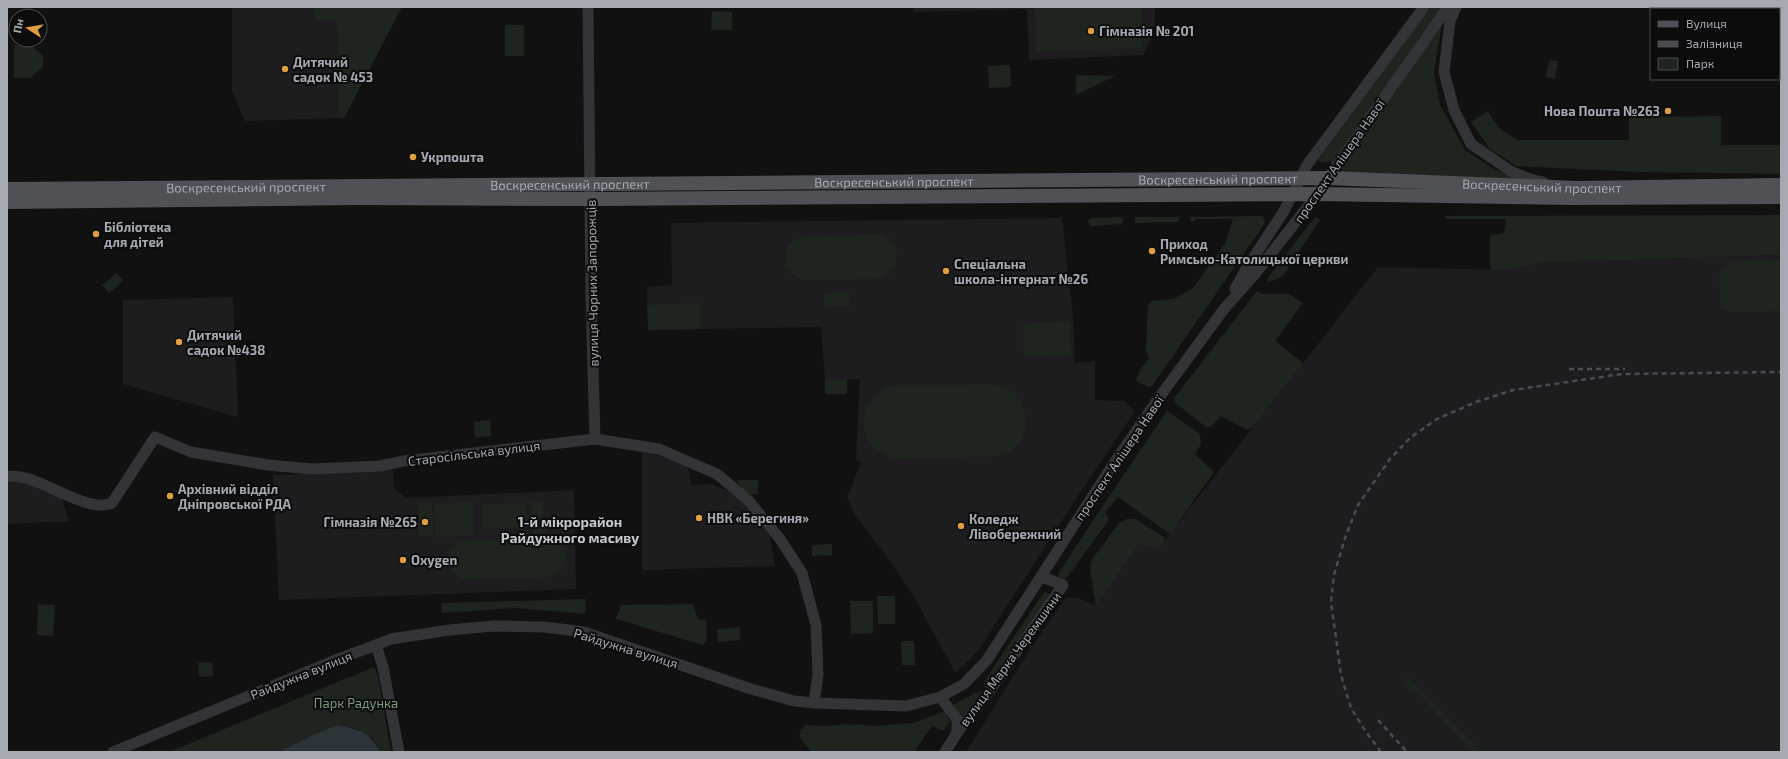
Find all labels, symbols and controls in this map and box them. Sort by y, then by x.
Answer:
north arrow [8,8,48,48]
legend [1650,8,1780,80]
text: Вулиця [1686,16,1727,31]
text: Пн [10,17,26,34]
place label: Гімназія № 201 [1099,23,1194,39]
marker: Гімназія № 201 [1086,26,1096,36]
text: Залізниця [1686,36,1743,50]
place label: Дитячий садок № 453 [293,54,373,85]
text: Парк [1686,56,1715,70]
marker: Дитячий садок № 453 [280,64,290,74]
street label: проспект Алішера Навої [1290,96,1388,226]
place label: Нова Пошта №263 [1544,103,1660,119]
marker: Нова Пошта №263 [1663,106,1673,116]
place label: Укрпошта [421,149,484,165]
marker: Укрпошта [408,152,418,162]
street label: Воскресенський проспект [1138,170,1298,188]
street label: Воскресенський проспект [814,173,974,190]
street label: Воскресенський проспект [1462,175,1622,196]
street label: Воскресенський проспект [490,176,650,193]
street label: Воскресенський проспект [166,178,326,196]
street label: вулиця Чорних Запорожців [583,199,601,367]
place label: Бібліотека для дітей [104,219,171,250]
marker: Бібліотека для дітей [91,229,101,239]
place label: Приход Римсько-Католицької церкви [1160,236,1349,267]
marker: Приход Римсько-Католицької церкви [1147,246,1157,256]
place label: Спеціальна школа-інтернат №26 [954,256,1088,287]
marker: Спеціальна школа-інтернат №26 [941,266,951,276]
place label: Дитячий садок №438 [187,327,265,358]
marker: Дитячий садок №438 [174,337,184,347]
street label: проспект Алішера Навої [1071,392,1167,523]
street label: Старосільська вулиця [407,437,541,469]
place label: Архівний відділ Дніпровської РДА [178,481,292,512]
marker: Архівний відділ Дніпровської РДА [165,491,175,501]
place label: НВК «Берегиня» [707,510,809,526]
place label: Коледж Лівобережний [969,511,1061,542]
district label: 1-й мікрорайон Райдужного масиву [501,513,639,546]
marker: НВК «Берегиня» [694,513,704,523]
place label: Гімназія №265 [324,514,417,530]
marker: Гімназія №265 [420,517,430,527]
marker: Коледж Лівобережний [956,521,966,531]
place label: Oxygen [411,552,457,568]
marker: Oxygen [398,555,408,565]
street label: вулиця Марка Черемшини [956,589,1064,729]
street label: Райдужна вулиця [572,625,680,671]
street label: Райдужна вулиця [248,647,354,703]
park label: Парк Радунка [314,695,398,711]

